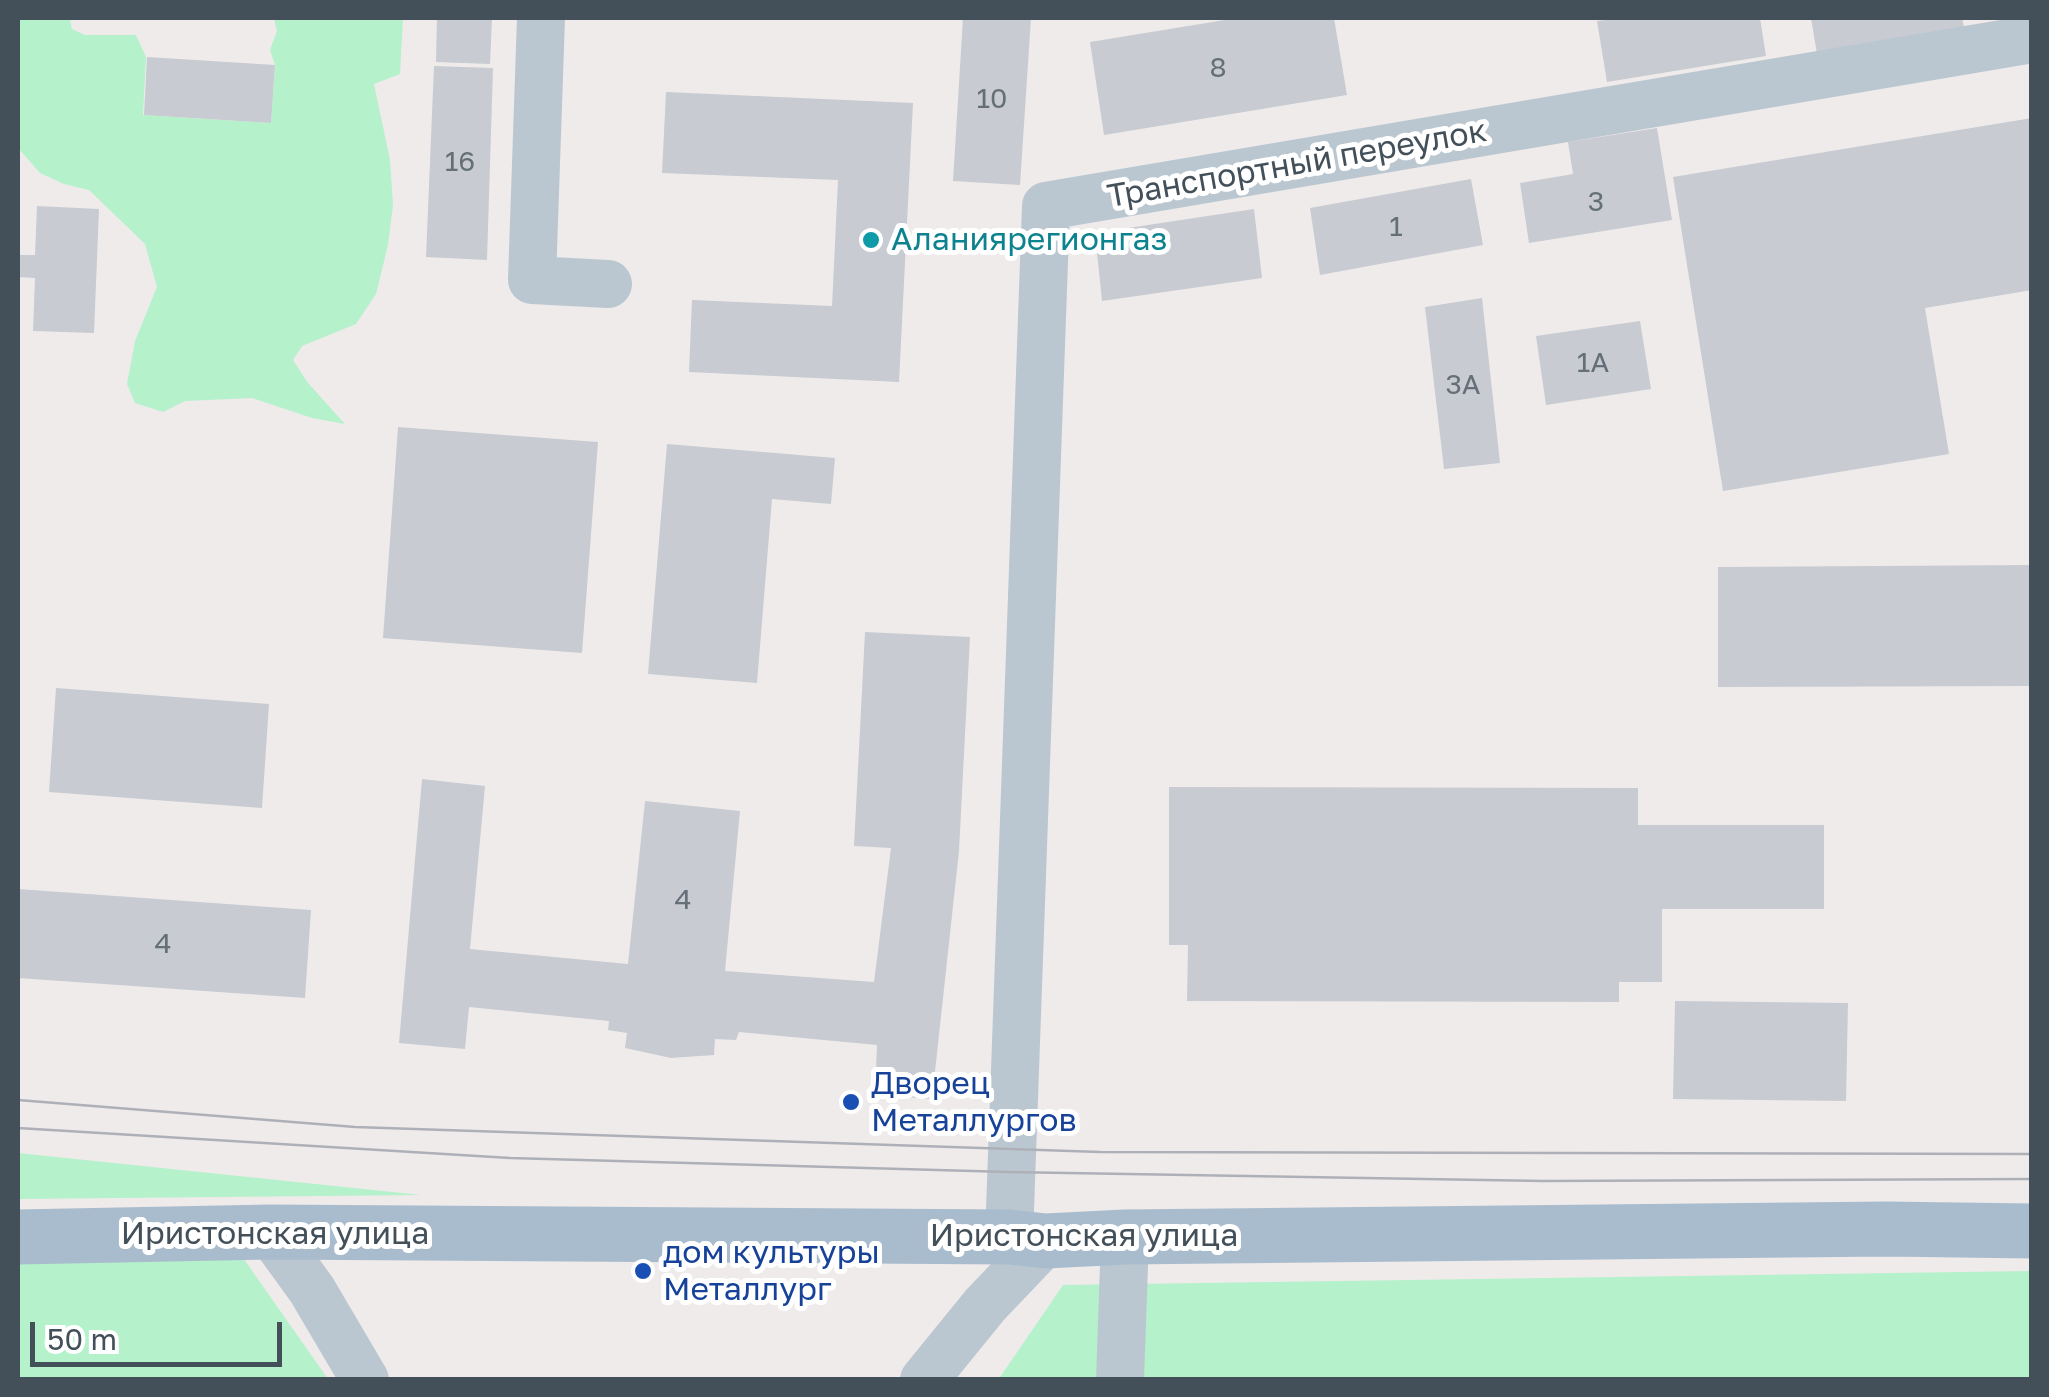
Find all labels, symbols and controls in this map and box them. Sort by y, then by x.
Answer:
house number: 8 [1209,51,1227,85]
house number: 10 [977,82,1007,116]
street label: Транспортный переулок [1104,112,1490,216]
house number: 16 [445,145,475,179]
house number: 3 [1588,185,1604,219]
house number: 1 [1389,210,1403,244]
place label: Аланиярегионгаз [891,221,1167,259]
marker: Аланиярегионгаз [860,229,882,251]
house number: 1А [1577,346,1609,380]
house number: 3А [1445,368,1481,402]
house number: 4 [674,883,692,917]
house number: 4 [154,927,172,961]
place label: Дворец Металлургов [871,1065,1077,1140]
marker: Дворец Металлургов [840,1091,862,1113]
street label: Иристонская улица [121,1215,429,1253]
street label: Иристонская улица [930,1217,1238,1255]
place label: дом культуры Металлург [663,1234,880,1309]
marker: дом культуры Металлург [632,1260,654,1282]
scale bar [35,1302,288,1364]
text: 50 m [47,1321,117,1357]

